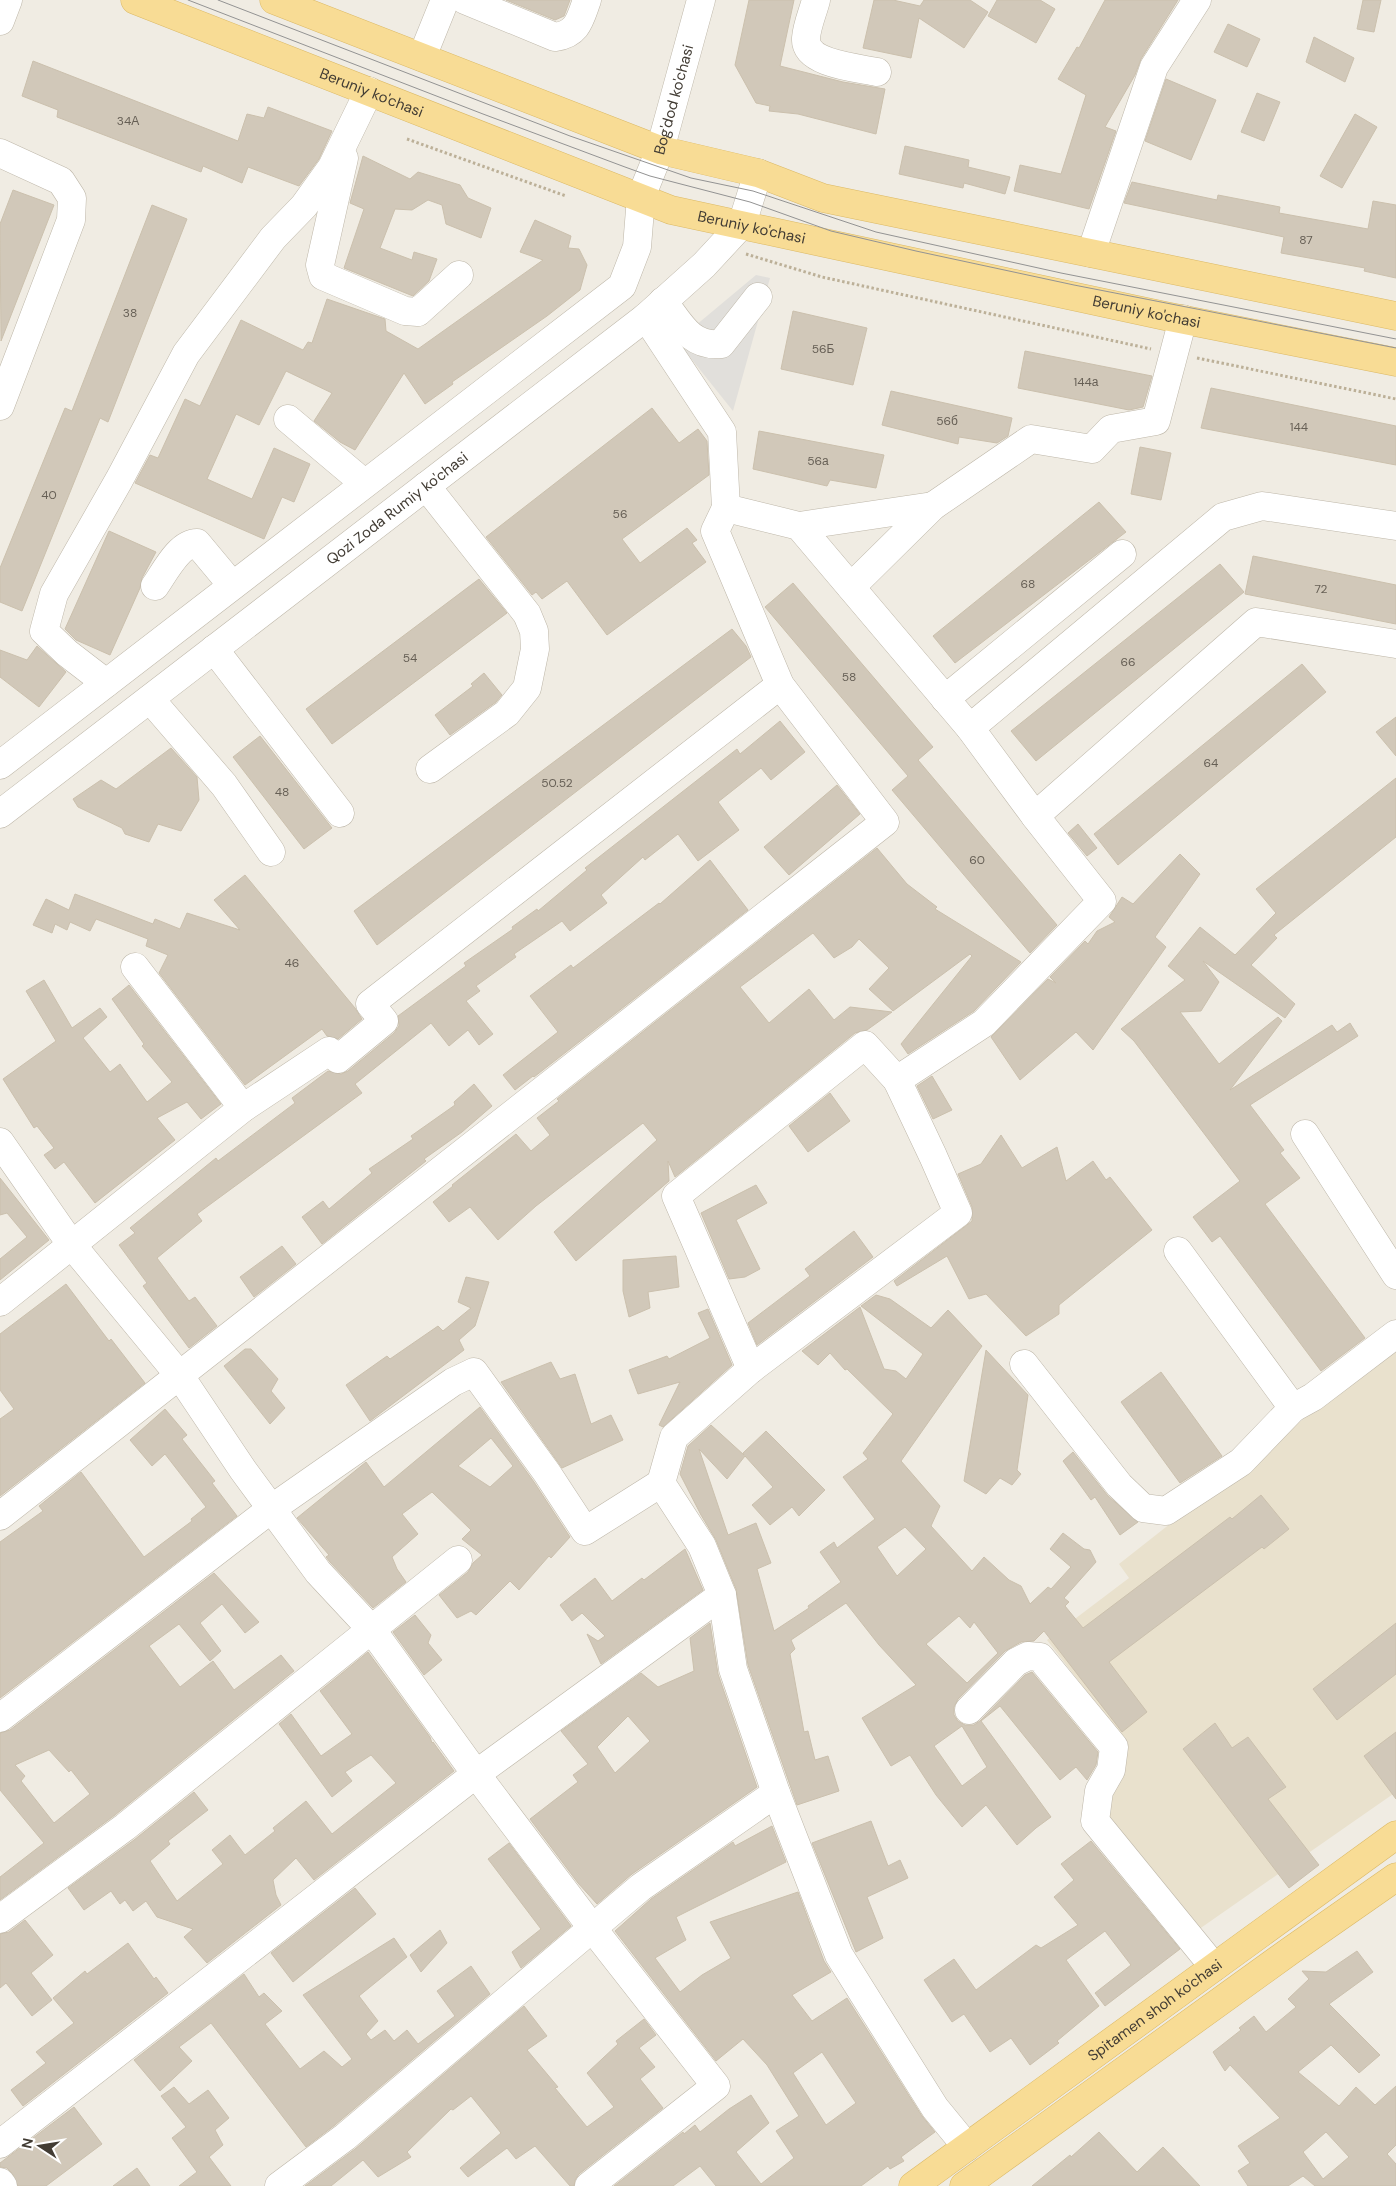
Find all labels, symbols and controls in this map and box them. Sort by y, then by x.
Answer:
street label: Bog'dod ko'chasi [649,42,698,157]
street label: Beruniy ko'chasi [317,63,426,122]
house number: 34А [117,113,139,129]
street label: Beruniy ko'chasi [696,206,807,249]
house number: 87 [1299,232,1313,248]
street label: Beruniy ko'chasi [1091,291,1202,333]
house number: 38 [123,305,137,321]
house number: 56Б [812,341,834,357]
house number: 144а [1074,374,1099,390]
house number: 56б [936,413,958,429]
house number: 144 [1290,419,1308,435]
street label: Qozi Zoda Rumiy ko'chasi [322,448,472,570]
house number: 56а [807,453,829,469]
house number: 40 [41,487,57,503]
house number: 56 [613,506,627,522]
house number: 68 [1021,576,1035,592]
house number: 72 [1314,581,1328,597]
house number: 54 [403,650,417,666]
house number: 66 [1120,654,1136,670]
house number: 58 [842,669,856,685]
house number: 64 [1204,755,1218,771]
house number: 50.52 [541,775,573,791]
house number: 48 [275,784,289,800]
house number: 60 [969,852,985,868]
house number: 46 [285,955,299,971]
street label: Spitamen shoh ko'chasi [1084,1955,1226,2066]
north arrow [15,2121,65,2171]
text: N [17,2136,37,2150]

